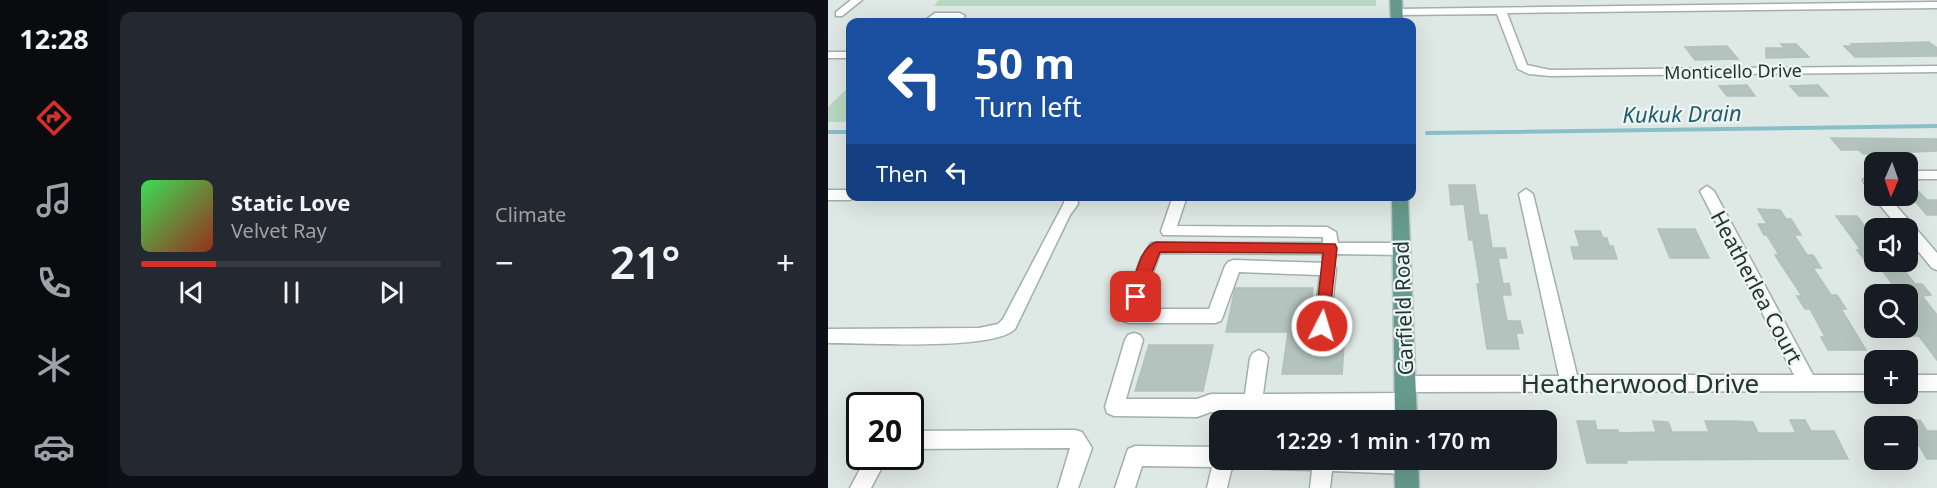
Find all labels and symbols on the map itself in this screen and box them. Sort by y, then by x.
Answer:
street label: Monticello Drive [1664,58,1802,84]
water label: Kukuk Drain [1622,97,1742,129]
north arrow [1864,152,1918,206]
street label: Heatherlea Court [1705,205,1809,369]
street label: Garfield Road [1387,240,1419,376]
pin [1110,271,1161,322]
position arrow [1290,294,1354,358]
street label: Heatherwood Drive [1521,365,1759,401]
speed limit sign: 20 [846,392,924,470]

